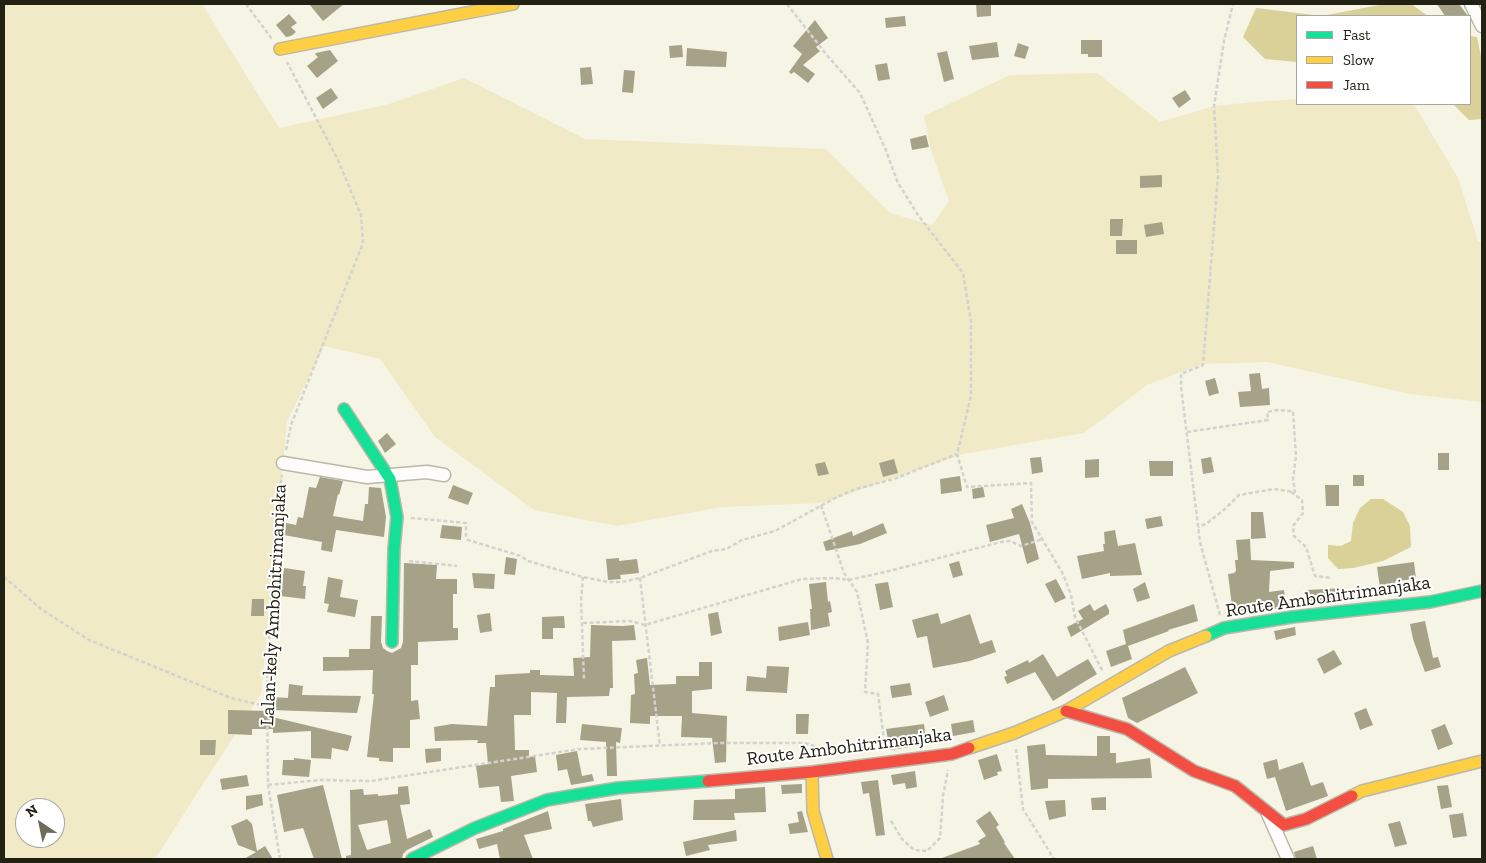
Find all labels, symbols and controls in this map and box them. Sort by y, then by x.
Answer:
legend [1296,15,1471,105]
text: Fast [1343,26,1371,44]
text: Slow [1343,51,1374,69]
text: Jam [1343,76,1370,94]
street label: Lalan-kely Ambohitrimanjaka [256,483,292,727]
street label: Route Ambohitrimanjaka [1224,571,1432,623]
street label: Route Ambohitrimanjaka [745,723,953,771]
north arrow [15,798,65,848]
text: N [23,801,41,821]

